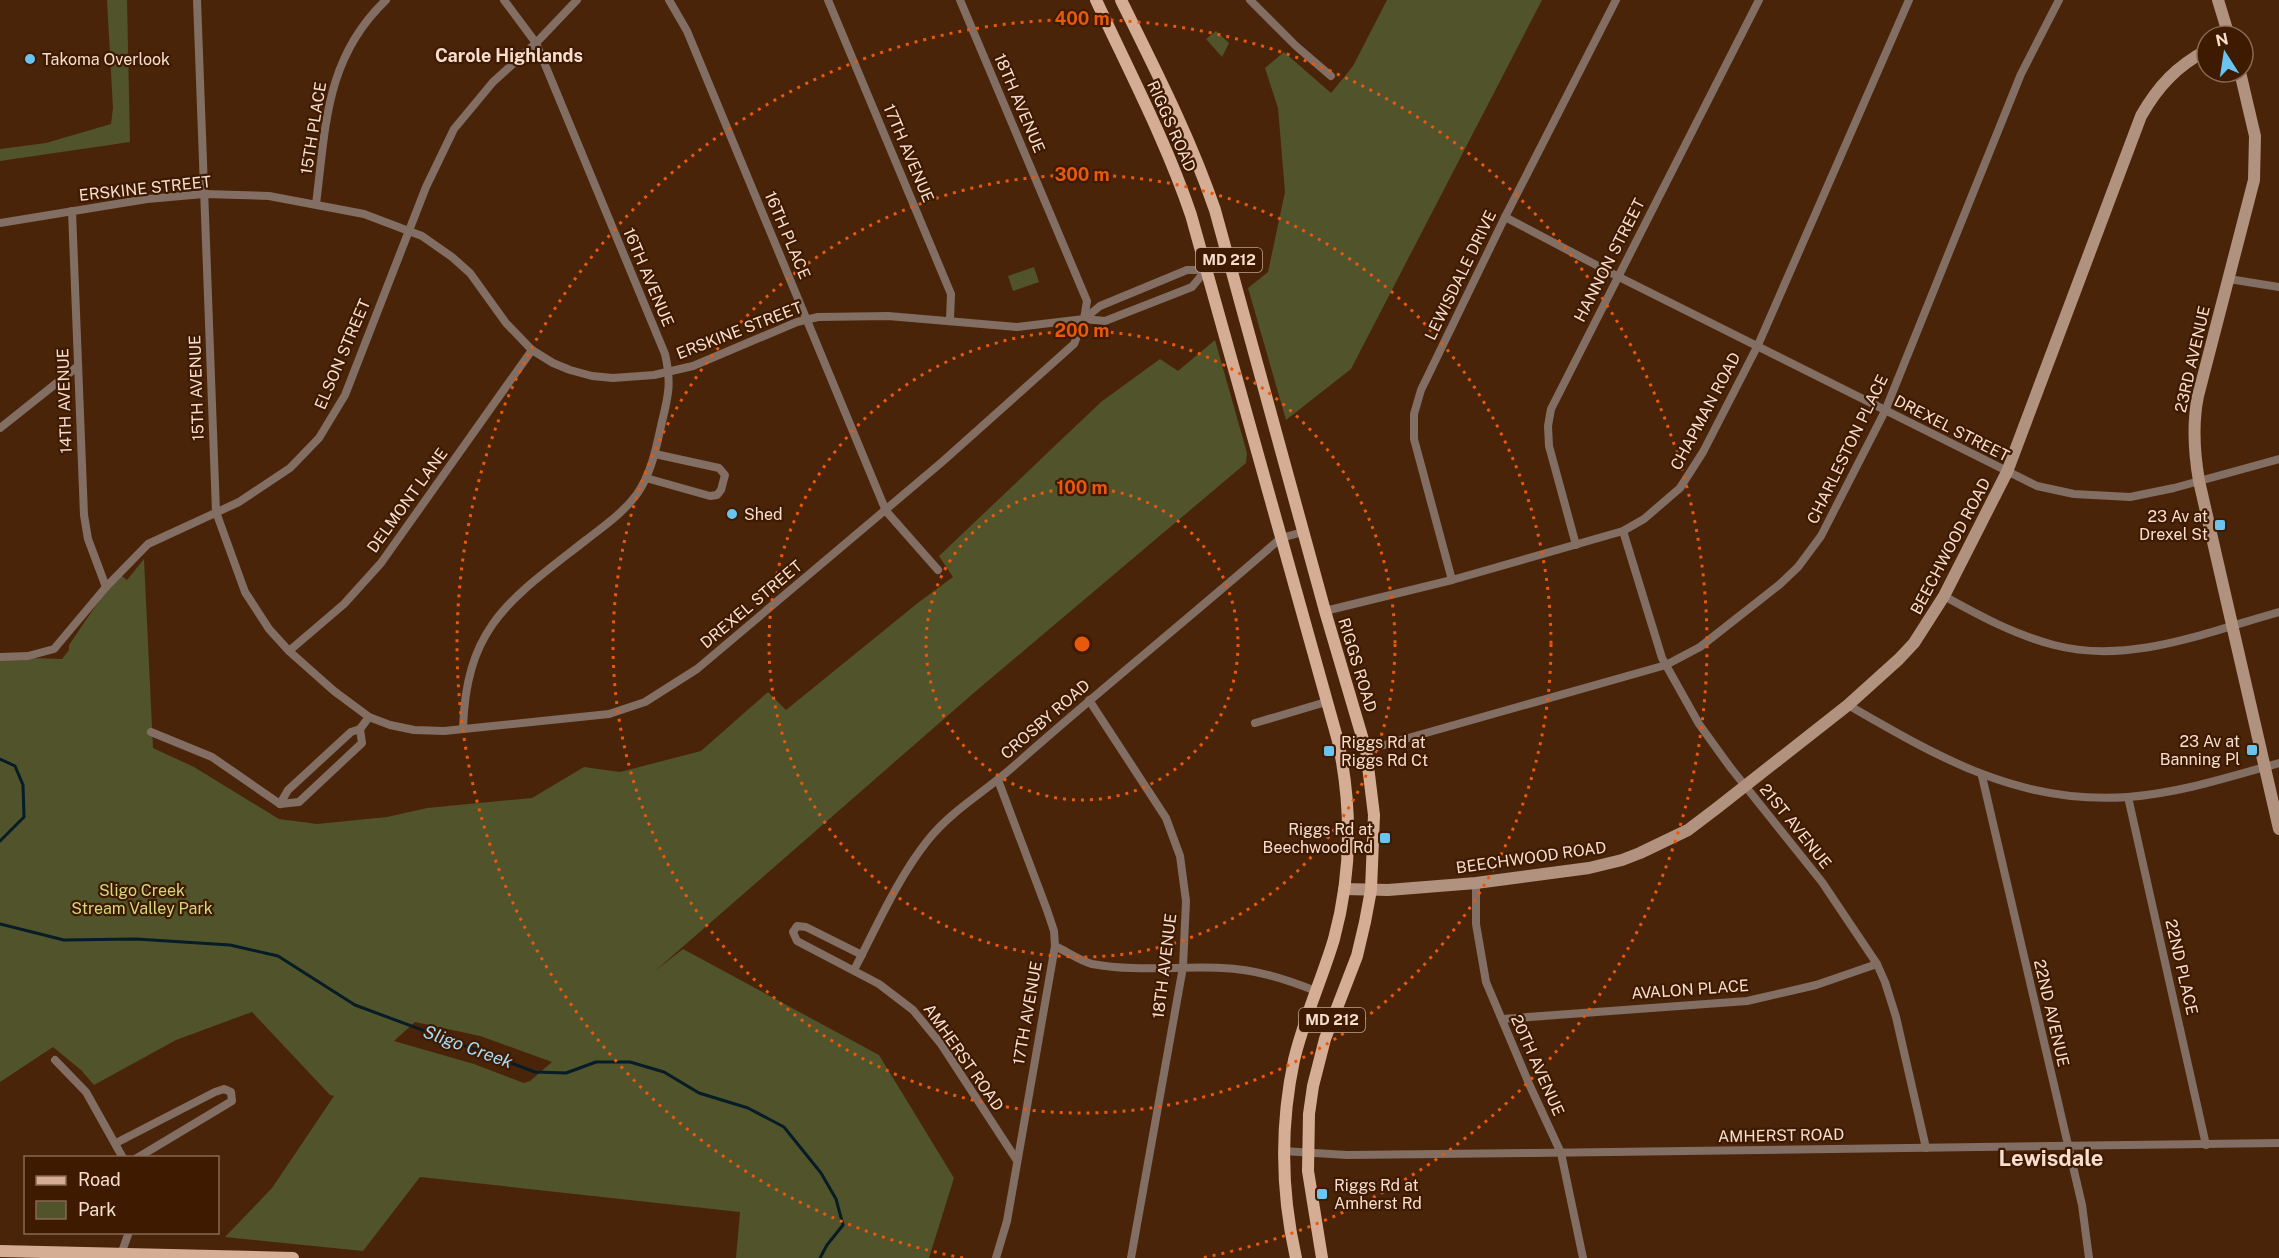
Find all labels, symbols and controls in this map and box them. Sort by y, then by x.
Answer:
text: 400 m [1054,8,1110,29]
north arrow [2195,24,2255,84]
text: N [2214,29,2230,50]
district label: Carole Highlands [435,45,583,66]
place label: Takoma Overlook [42,50,170,69]
street label: 18TH AVENUE [990,51,1049,156]
marker: Takoma Overlook [23,52,37,66]
street label: RIGGS ROAD [1143,78,1200,175]
street label: 15TH PLACE [297,80,330,176]
street label: 17TH AVENUE [879,101,938,205]
text: 300 m [1054,164,1110,185]
street label: ERSKINE STREET [78,172,213,205]
street label: 16TH PLACE [761,188,815,282]
street label: HANNON STREET [1570,195,1649,325]
street label: LEWISDALE DRIVE [1421,207,1500,343]
street label: 16TH AVENUE [619,225,678,329]
road number: MD 212 [1196,248,1262,272]
street label: ELSON STREET [311,296,374,412]
street label: ERSKINE STREET [674,298,805,363]
street label: 23RD AVENUE [2171,304,2214,414]
text: 200 m [1055,320,1109,341]
street label: 15TH AVENUE [185,335,208,441]
street label: 14TH AVENUE [53,348,76,454]
street label: CHAPMAN ROAD [1666,349,1744,473]
street label: CHARLESTON PLACE [1803,372,1892,527]
street label: DREXEL STREET [1891,391,2013,466]
street label: DELMONT LANE [363,444,452,556]
street label: BEECHWOOD ROAD [1906,475,1994,618]
text: 100 m [1056,477,1108,498]
place label: Shed [744,505,783,524]
marker: Shed [725,507,739,521]
place label: 23 Av at Drexel St [2139,507,2208,544]
marker: 23 Av at Drexel St [2213,518,2227,532]
street label: DREXEL STREET [697,556,806,652]
street label: RIGGS ROAD [1334,616,1381,715]
centre of rings [1072,634,1092,654]
street label: CROSBY ROAD [997,676,1094,763]
place label: 23 Av at Banning Pl [2160,732,2240,769]
place label: Riggs Rd at Riggs Rd Ct [1341,733,1428,770]
marker: 23 Av at Banning Pl [2245,743,2259,757]
marker: Riggs Rd at Riggs Rd Ct [1322,744,1336,758]
street label: 21ST AVENUE [1756,780,1836,872]
place label: Riggs Rd at Beechwood Rd [1263,820,1373,857]
marker: Riggs Rd at Beechwood Rd [1378,831,1392,845]
street label: BEECHWOOD ROAD [1455,838,1608,877]
park label: Sligo Creek Stream Valley Park [71,881,213,918]
street label: 18TH AVENUE [1149,912,1180,1020]
street label: 22ND PLACE [2161,917,2202,1017]
street label: 22ND AVENUE [2030,958,2073,1069]
street label: 17TH AVENUE [1009,960,1046,1067]
street label: AVALON PLACE [1631,976,1749,1003]
street label: AMHERST ROAD [920,1000,1008,1115]
road number: MD 212 [1299,1008,1365,1032]
street label: 20TH AVENUE [1507,1012,1568,1119]
water label: Sligo Creek [421,1021,516,1073]
street label: AMHERST ROAD [1718,1125,1844,1146]
district label: Lewisdale [1999,1145,2103,1171]
legend [24,1156,219,1234]
text: Road [78,1169,121,1190]
place label: Riggs Rd at Amherst Rd [1334,1176,1422,1213]
marker: Riggs Rd at Amherst Rd [1315,1187,1329,1201]
text: Park [78,1199,116,1220]

